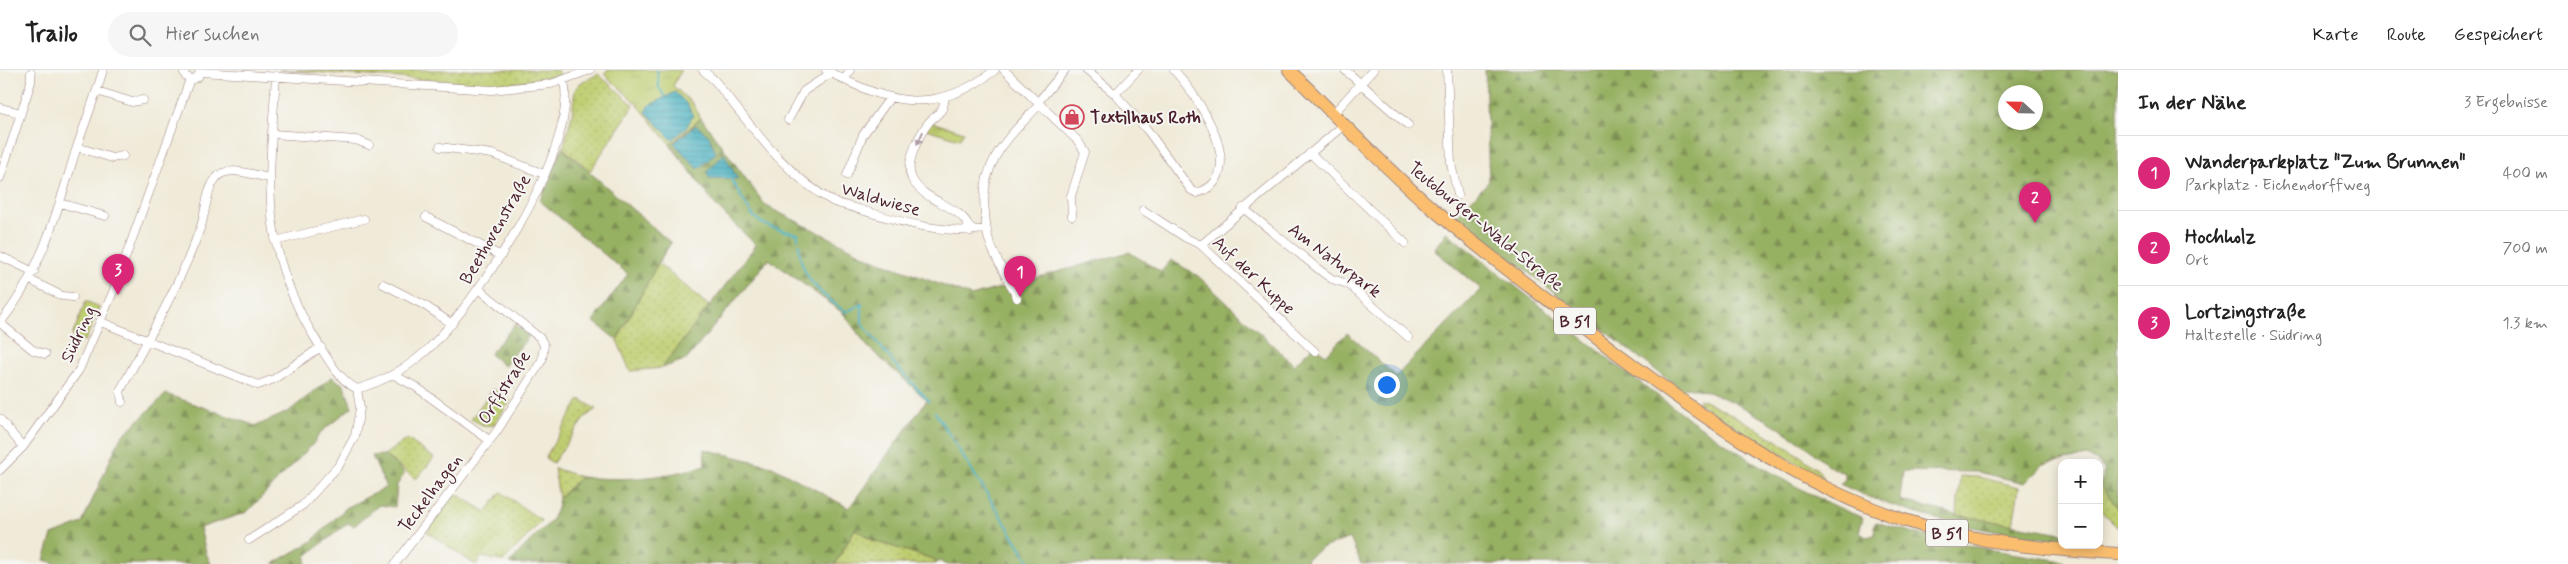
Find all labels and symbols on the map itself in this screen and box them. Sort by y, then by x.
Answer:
north arrow [1998,85,2043,130]
shop icon: Textilhaus Roth [1059,104,1085,130]
place label: Textilhaus Roth [1090,106,1201,130]
one-way arrow [916,131,924,145]
street label: Teutoburger-Wald-Straße [1401,156,1568,299]
street label: Beethovenstraße [455,170,537,289]
street label: Waldwiese [838,177,923,223]
pin: 2 [2019,182,2051,223]
street label: Am Naturpark [1283,218,1386,304]
street label: Auf der Kuppe [1207,231,1300,320]
pin: 3 [102,254,134,295]
pin: 1 [1004,256,1036,297]
street label: Südring [55,302,102,367]
road number: B 51 [1554,308,1596,334]
street label: Orffstraße [473,346,537,429]
your location [1374,372,1400,398]
street label: Teckelhagen [393,449,469,539]
road number: B 51 [1926,519,1968,546]

